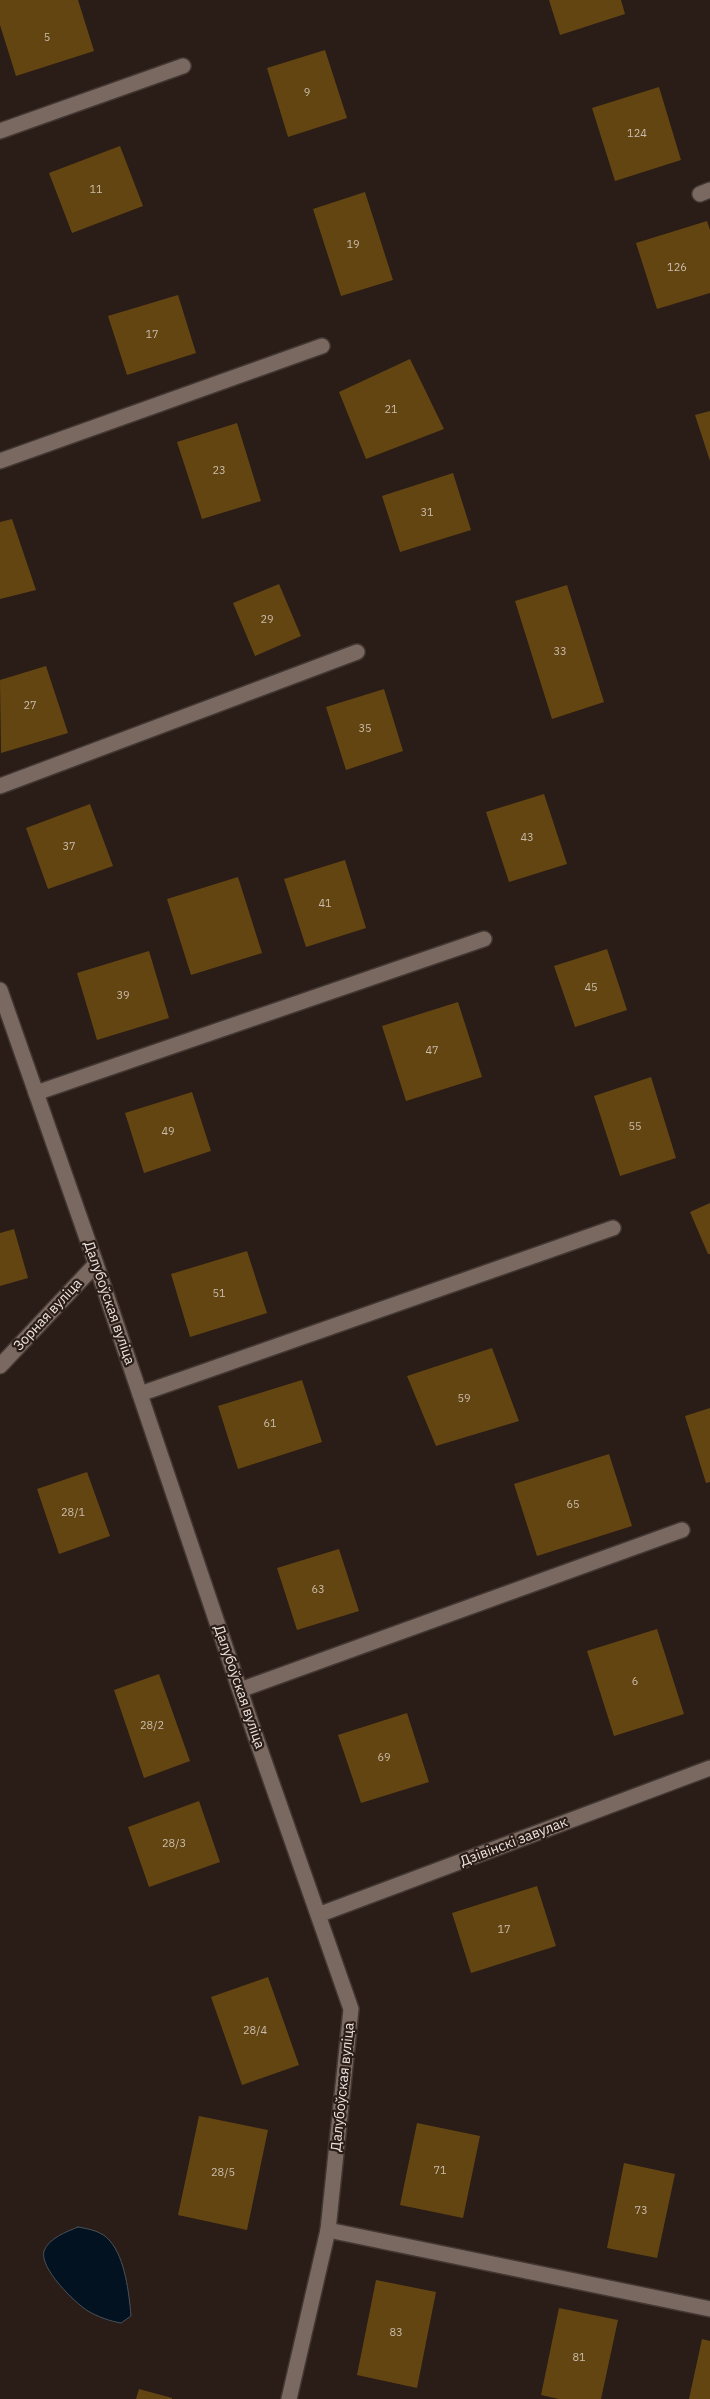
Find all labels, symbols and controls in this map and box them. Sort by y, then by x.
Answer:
house number: 5 [44,31,50,45]
house number: 9 [304,86,310,100]
house number: 124 [627,127,647,141]
house number: 11 [89,183,103,197]
house number: 19 [346,238,360,252]
house number: 126 [667,261,687,275]
house number: 17 [145,328,159,342]
house number: 21 [384,403,398,417]
house number: 23 [212,464,226,478]
house number: 31 [420,506,434,520]
house number: 29 [260,613,274,627]
house number: 33 [553,645,567,659]
house number: 27 [23,699,37,713]
house number: 35 [358,722,372,736]
house number: 43 [520,831,534,845]
house number: 37 [62,840,76,854]
house number: 41 [318,897,332,911]
house number: 45 [584,981,598,995]
house number: 39 [116,989,130,1003]
house number: 47 [425,1044,439,1058]
house number: 55 [628,1120,642,1134]
house number: 49 [161,1125,175,1139]
street label: Далубоўская вуліца [80,1239,138,1367]
street label: Зорная вуліца [10,1275,86,1355]
house number: 51 [212,1287,226,1301]
house number: 59 [457,1392,471,1406]
house number: 61 [263,1417,277,1431]
house number: 65 [566,1498,580,1512]
house number: 28/1 [61,1506,85,1520]
house number: 63 [311,1583,325,1597]
street label: Далубоўская вуліца [210,1623,268,1751]
house number: 6 [632,1675,638,1689]
house number: 28/2 [140,1719,164,1733]
house number: 69 [377,1751,391,1765]
street label: Дзівінскі завулак [458,1814,570,1870]
house number: 28/3 [162,1837,186,1851]
house number: 17 [497,1923,511,1937]
street label: Далубоўская вуліца [328,2022,358,2152]
house number: 28/4 [243,2024,267,2038]
house number: 71 [433,2164,447,2178]
house number: 28/5 [211,2166,235,2180]
house number: 73 [634,2204,648,2218]
house number: 83 [389,2326,403,2340]
house number: 81 [572,2351,586,2365]

